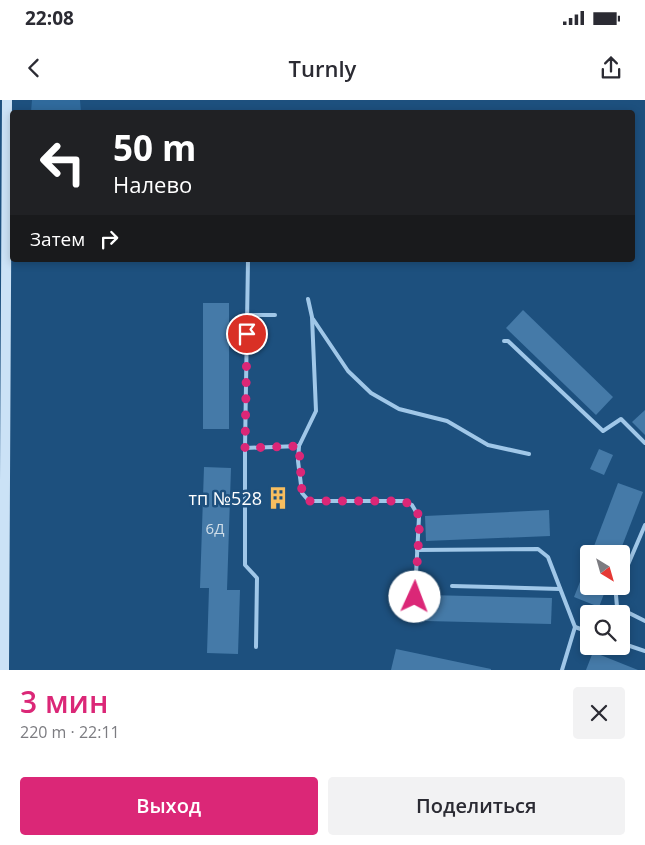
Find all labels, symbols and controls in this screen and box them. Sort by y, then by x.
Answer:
text: 22:08 [25,5,74,31]
text: Turnly [289,53,356,83]
icon: back [20,54,48,82]
icon: share [597,54,625,82]
text: 50 m [113,124,196,171]
icon: left [30,130,95,195]
text: Налево [113,169,192,199]
icon: right [95,225,123,253]
text: Затем [30,226,85,252]
pin [226,313,268,355]
icon: arrive [233,320,261,348]
building icon: тп №528 [265,485,291,511]
place label: тп №528 [188,486,262,510]
house number: 6Д [206,518,224,538]
north arrow [580,545,630,595]
map controls [580,545,630,655]
position arrow [388,570,440,622]
button: search [580,605,630,655]
text: 3 мин [20,681,108,722]
button: close [573,687,625,739]
text: 220 m · 22:11 [20,721,120,743]
button: Выход [20,777,318,835]
button: Поделиться [328,777,625,835]

